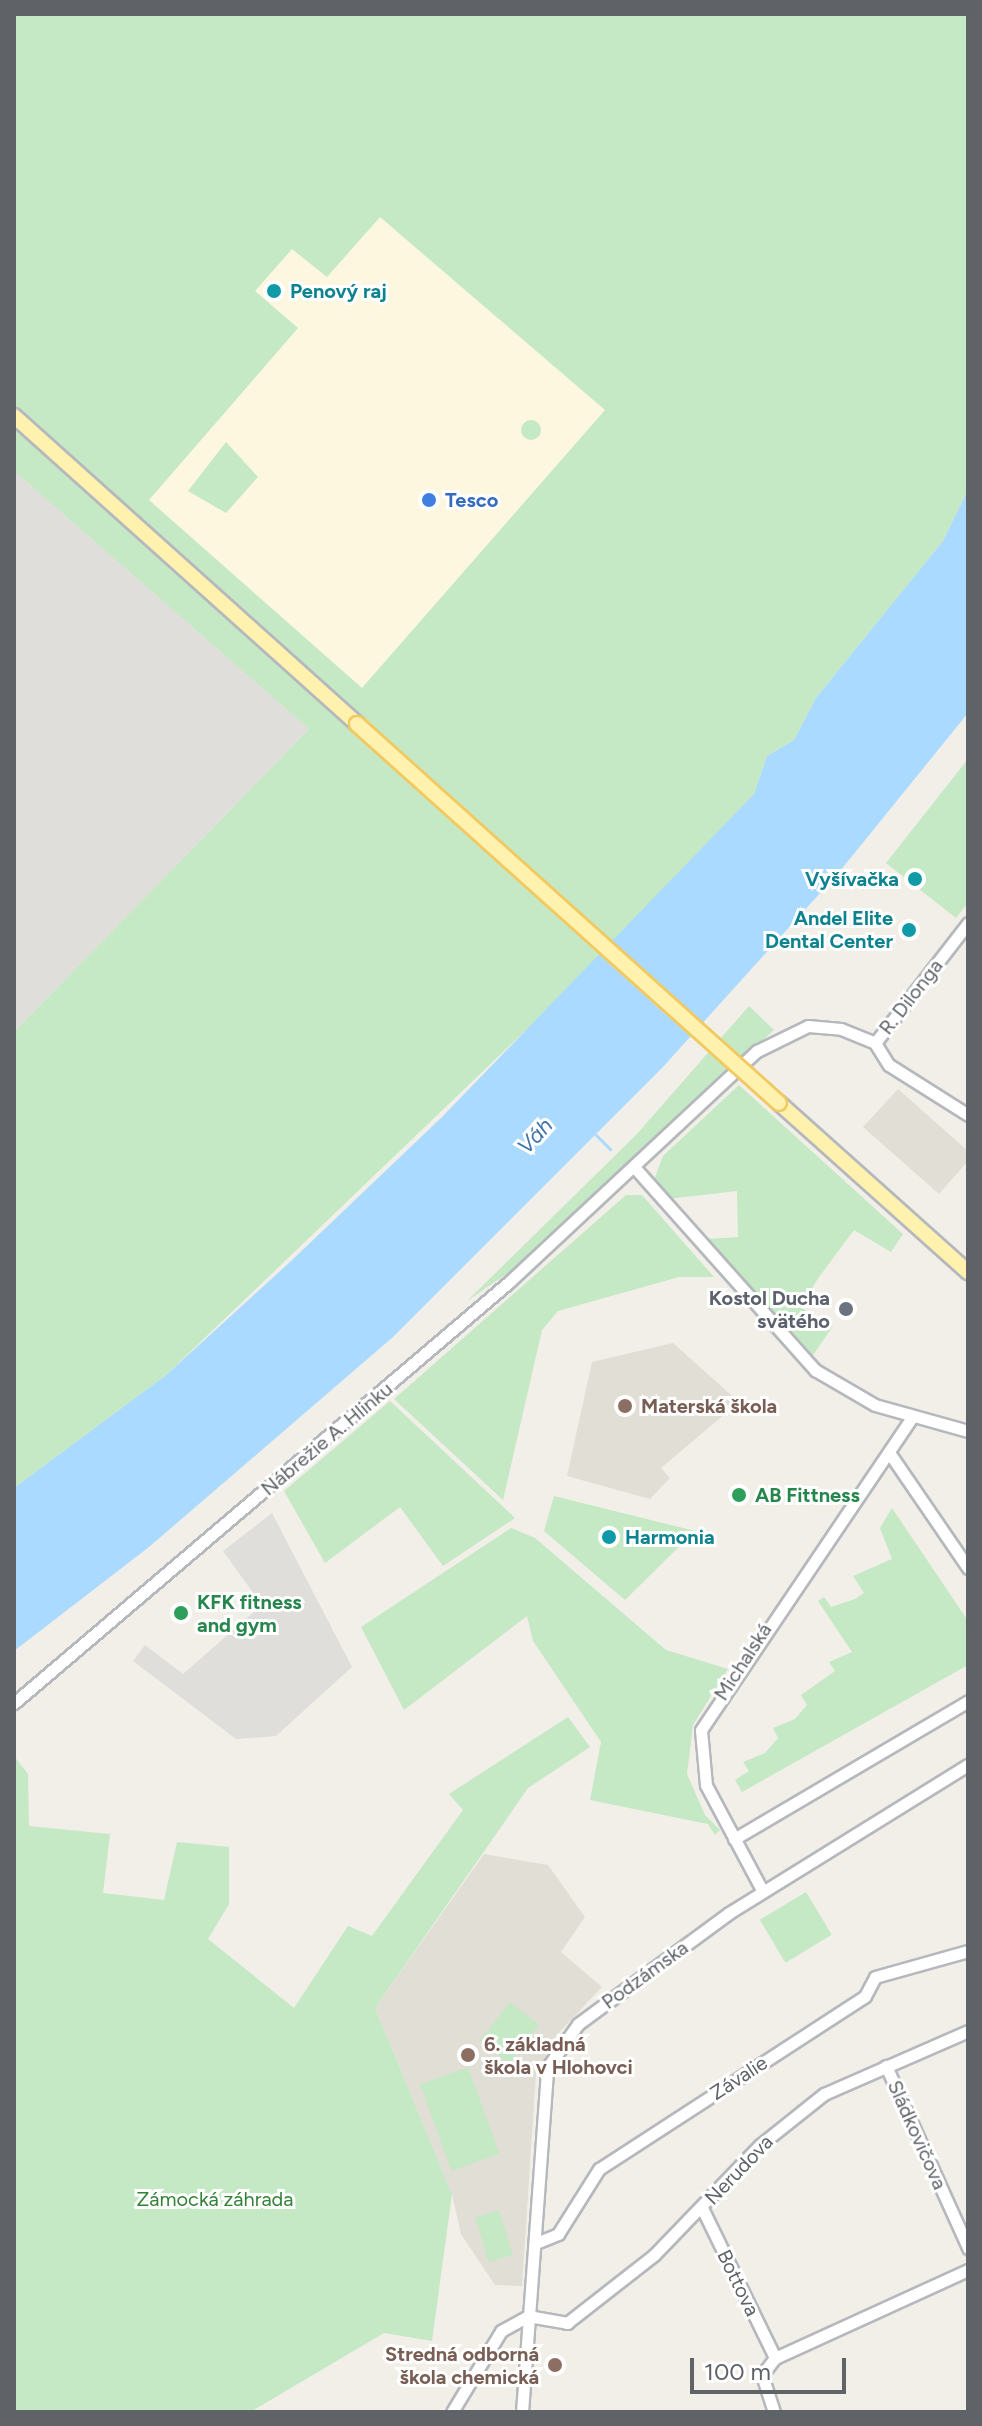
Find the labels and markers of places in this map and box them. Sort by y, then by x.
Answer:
place label: Penový raj [290,279,387,303]
marker: Penový raj [265,282,283,300]
place label: Tesco [445,488,498,512]
marker: Tesco [420,491,438,509]
place label: Vyšívačka [805,867,899,891]
marker: Vyšívačka [906,870,924,888]
place label: Andel Elite Dental Center [765,906,893,953]
marker: Andel Elite Dental Center [900,921,918,939]
place label: Kostol Ducha svätého [709,1286,830,1333]
marker: Kostol Ducha svätého [837,1300,855,1318]
place label: Materská škola [641,1394,777,1418]
marker: Materská škola [616,1397,634,1415]
place label: AB Fittness [755,1483,860,1507]
marker: AB Fittness [730,1486,748,1504]
place label: Harmonia [625,1525,715,1549]
marker: Harmonia [600,1528,618,1546]
place label: KFK fitness and gym [197,1590,302,1637]
marker: KFK fitness and gym [172,1604,190,1622]
place label: 6. základná škola v Hlohovci [484,2032,633,2079]
marker: 6. základná škola v Hlohovci [459,2046,477,2064]
place label: Stredná odborná škola chemická [385,2342,539,2389]
marker: Stredná odborná škola chemická [546,2356,564,2374]

